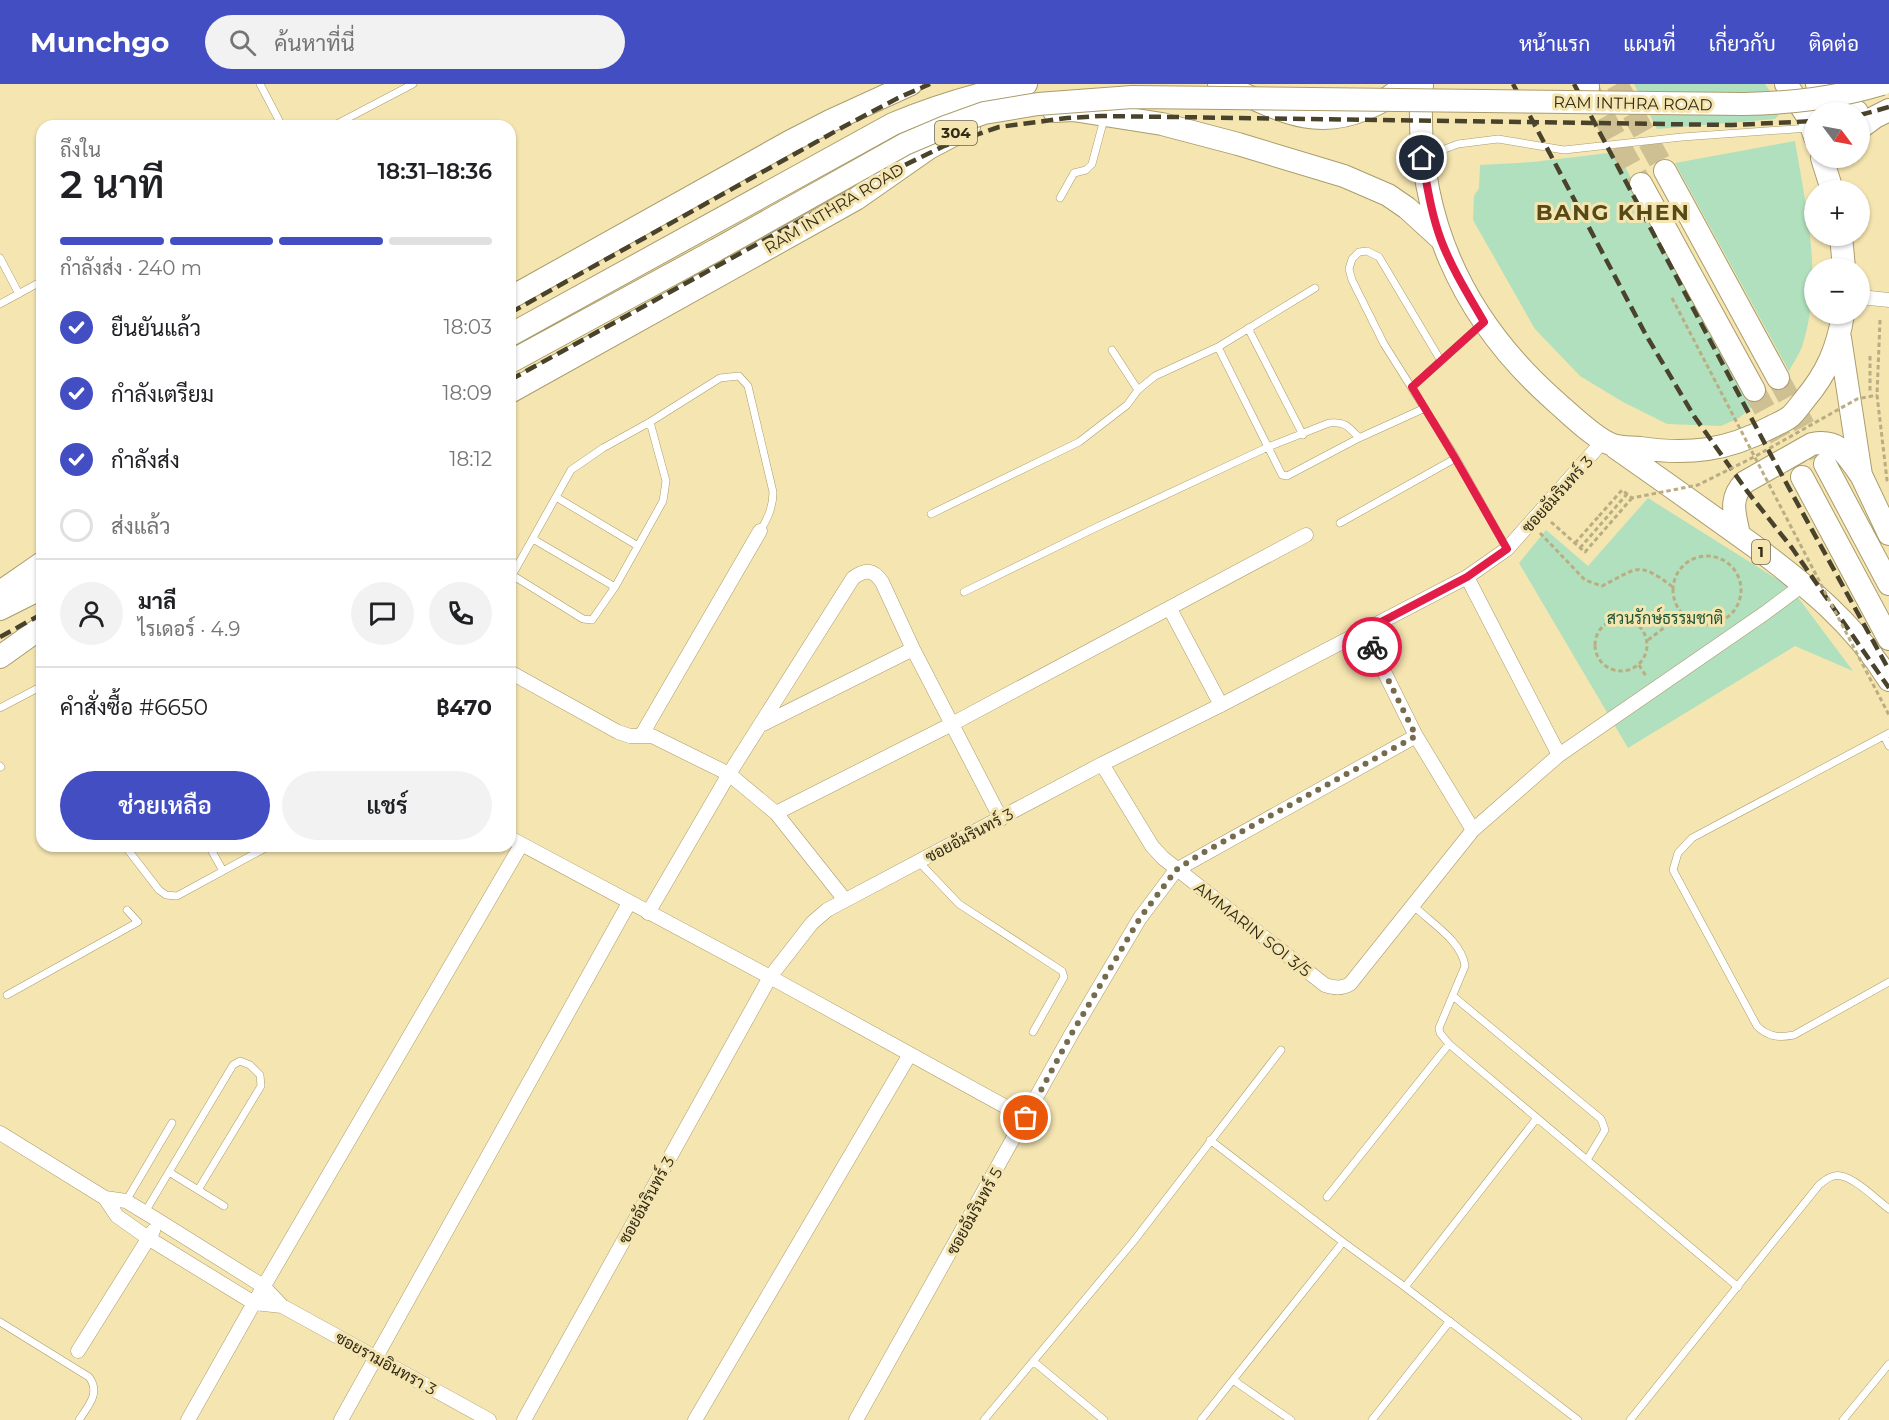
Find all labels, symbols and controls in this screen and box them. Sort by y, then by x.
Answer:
search box [205,15,625,69]
text: Munchgo [30,25,169,59]
icon: search [226,26,259,59]
text: ค้นหาที่นี่ [274,30,355,57]
text: หน้าแรก [1519,31,1590,56]
text: แผนที่ [1623,31,1676,56]
text: เกี่ยวกับ [1709,31,1776,56]
text: ติดต่อ [1809,31,1859,56]
street label: RAM INTHRA ROAD [1553,93,1713,114]
north arrow [1804,102,1870,168]
map controls [1804,102,1870,324]
road number: 304 [935,121,977,145]
pin [1396,132,1447,183]
text: ถึงใน [60,138,101,162]
icon: home [1405,141,1438,174]
text: 18:31–18:36 [377,158,492,185]
street label: RAM INTHRA ROAD [761,159,907,258]
text: 2 นาที [60,160,164,208]
button: + [1804,180,1870,246]
district label: BANG KHEN [1536,199,1690,226]
text: กำลังส่ง · 240 m [60,256,202,280]
button: − [1804,258,1870,324]
icon: check [60,311,93,344]
text: ยืนยันแล้ว [111,315,201,342]
text: 18:03 [443,315,492,339]
icon: check [60,377,93,410]
text: กำลังเตรียม [111,381,214,408]
text: 18:09 [442,381,492,405]
icon: check [60,443,93,476]
text: กำลังส่ง [111,447,180,474]
text: 18:12 [449,447,492,471]
street label: ซอยอัมรินทร์ 3 [1516,450,1597,537]
text: ส่งแล้ว [111,513,171,540]
road number: 1 [1752,540,1770,564]
button: person [60,582,123,645]
button: chat [351,582,414,645]
button: phone [429,582,492,645]
text: มาลี [138,588,176,615]
park label: สวนรักษ์ธรรมชาติ [1607,606,1723,628]
text: ไรเดอร์ · 4.9 [138,617,241,641]
courier [1342,617,1402,677]
icon: bike [1356,631,1389,664]
text: คำสั่งซื้อ #6650 [60,694,208,721]
text: ฿470 [436,694,492,721]
button: ช่วยเหลือ [60,771,270,840]
button: แชร์ [282,771,492,840]
street label: ซอยอัมรินทร์ 3 [921,802,1017,867]
street label: AMMARIN SOI 3/5 [1191,878,1315,981]
pin [1000,1092,1051,1143]
icon: bag [1009,1101,1042,1134]
street label: ซอยอัมรินทร์ 3 [612,1152,678,1247]
street label: ซอยอัมรินทร์ 5 [940,1163,1006,1258]
street label: ซอยรามอินทรา 3 [332,1328,440,1399]

